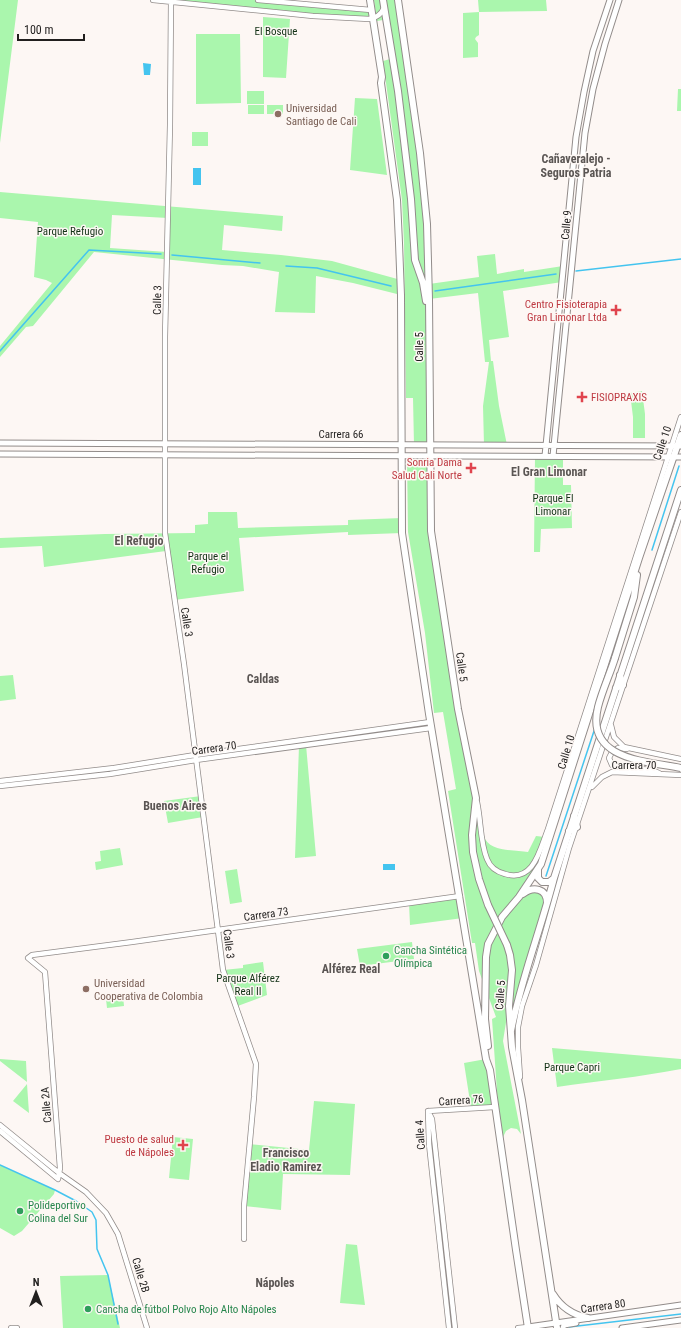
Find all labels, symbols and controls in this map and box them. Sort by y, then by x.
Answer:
scale bar [18,16,84,42]
text: 100 m [24,23,54,37]
park label: El Bosque [254,25,298,38]
place label: Universidad Santiago de Cali [286,102,357,128]
marker: Universidad Santiago de Cali [273,109,283,119]
district label: Cañaveralejo - Seguros Patria [541,152,612,180]
street label: Calle 9 [559,210,574,240]
park label: Parque Refugio [37,225,104,238]
street label: Calle 3 [151,285,164,315]
place label: Centro Fisioterapia Gran Limonar Ltda [525,298,607,324]
marker: Centro Fisioterapia Gran Limonar Ltda [610,304,622,316]
street label: Calle 5 [413,332,426,362]
marker: FISIOPRAXIS [576,391,588,403]
place label: FISIOPRAXIS [591,391,647,404]
street label: Calle 10 [651,424,674,462]
street label: Carrera 66 [318,428,364,441]
place label: Sonria Dama Salud Cali Norte [392,456,462,482]
marker: Sonria Dama Salud Cali Norte [465,462,477,474]
district label: El Gran Limonar [511,465,587,479]
park label: Parque El Limonar [532,492,574,518]
district label: El Refugio [115,534,163,548]
park label: Parque el Refugio [188,550,228,576]
street label: Calle 3 [178,606,195,638]
street label: Calle 5 [453,651,470,683]
district label: Caldas [247,672,280,686]
street label: Calle 10 [555,733,578,771]
street label: Carrera 70 [191,739,237,758]
street label: Carrera 70 [611,759,657,772]
district label: Buenos Aires [143,799,207,813]
street label: Carrera 73 [243,905,289,924]
street label: Calle 3 [220,929,237,960]
place label: Cancha Sintética Olímpica [394,944,467,970]
marker: Cancha Sintética Olímpica [381,951,391,961]
district label: Alférez Real [322,962,380,976]
park label: Parque Alférez Real II [216,972,280,998]
place label: Universidad Cooperativa de Colombia [94,977,203,1003]
street label: Calle 5 [493,980,508,1010]
marker: Universidad Cooperativa de Colombia [81,984,91,994]
park label: Parque Capri [544,1061,600,1074]
street label: Calle 2A [38,1086,55,1123]
street label: Carrera 76 [438,1092,484,1109]
street label: Calle 4 [413,1119,428,1150]
place label: Puesto de salud de Nápoles [104,1133,174,1159]
marker: Puesto de salud de Nápoles [177,1139,189,1151]
district label: Francisco Eladio Ramirez [250,1146,322,1174]
place label: Polideportivo Colina del Sur [28,1199,89,1225]
marker: Polideportivo Colina del Sur [15,1206,25,1216]
street label: Calle 2B [129,1256,152,1294]
north arrow [16,1272,56,1312]
text: N [33,1276,40,1289]
district label: Nápoles [255,1276,295,1290]
street label: Carrera 80 [580,1297,626,1316]
place label: Cancha de fútbol Polvo Rojo Alto Nápoles [96,1303,277,1316]
marker: Cancha de fútbol Polvo Rojo Alto Nápoles [83,1304,93,1314]

